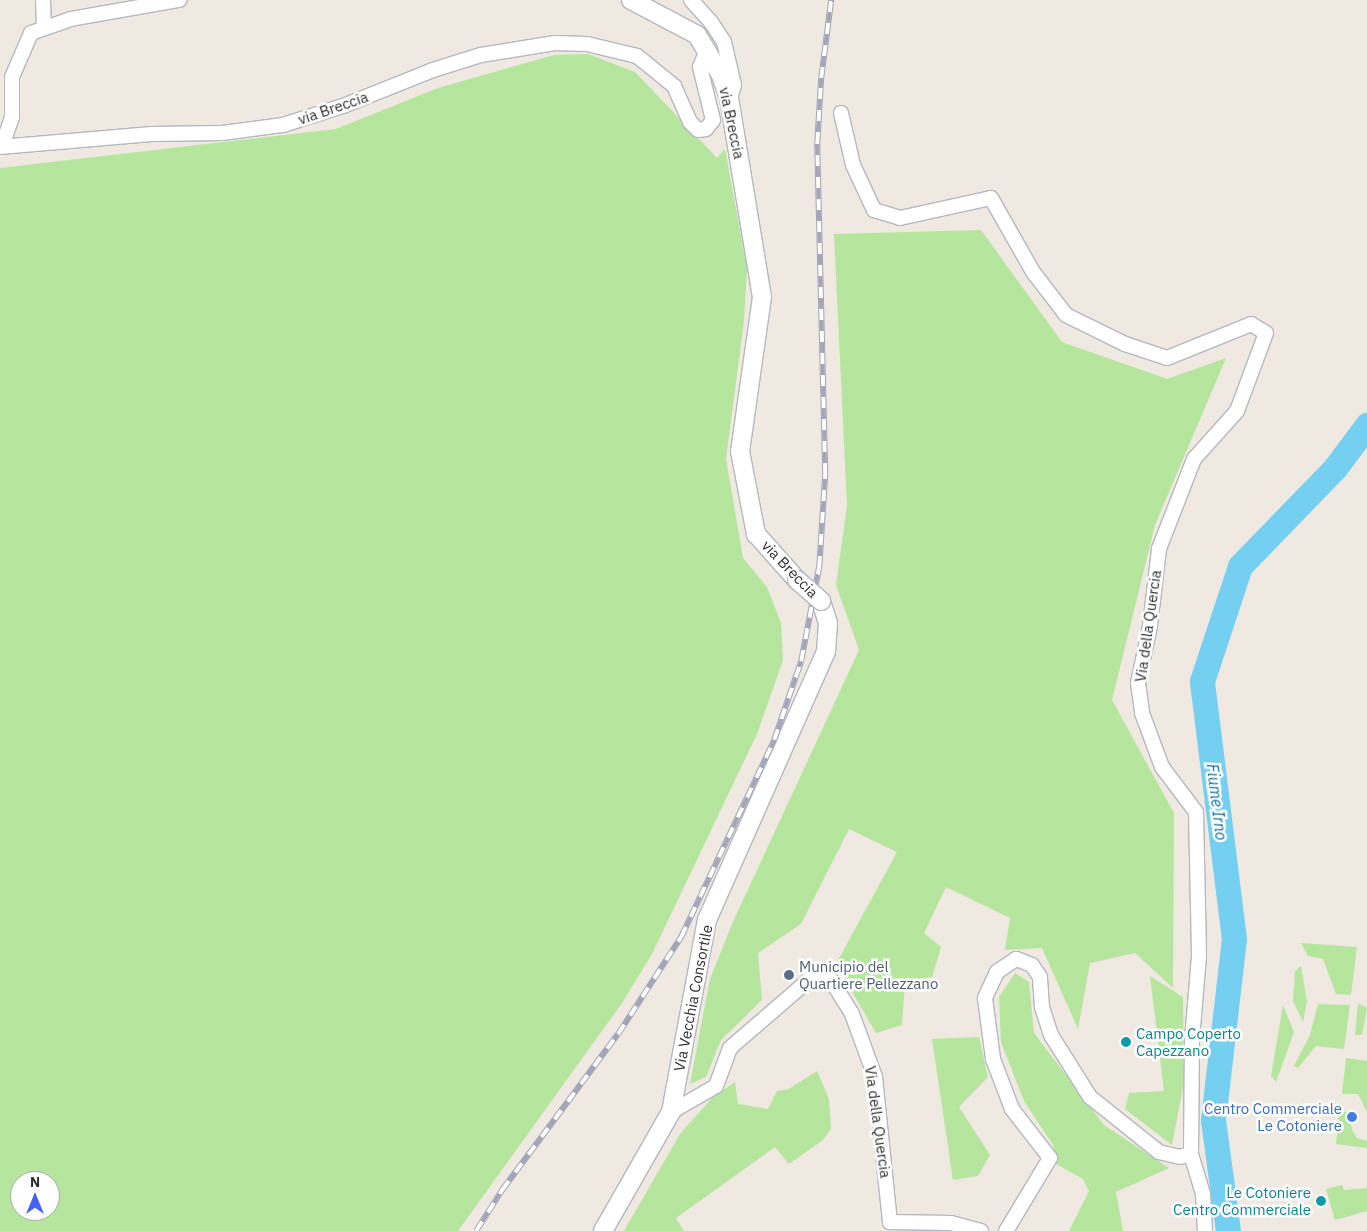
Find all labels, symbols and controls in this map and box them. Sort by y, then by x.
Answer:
street label: via Breccia [716,85,748,161]
street label: via Breccia [296,88,370,128]
street label: via Breccia [758,537,822,601]
street label: Via della Quercia [1131,569,1165,683]
water label: Fiume Irno [1203,762,1231,842]
street label: Via Vecchia Consortile [670,923,716,1073]
place label: Municipio del Quartiere Pellezzano [799,957,938,992]
marker: Municipio del Quartiere Pellezzano [783,969,795,981]
place label: Campo Coperto Capezzano [1136,1024,1241,1059]
marker: Campo Coperto Capezzano [1120,1036,1132,1048]
street label: Via della Quercia [861,1065,895,1179]
place label: Centro Commerciale Le Cotoniere [1204,1099,1342,1134]
marker: Centro Commerciale Le Cotoniere [1346,1111,1358,1123]
north arrow [10,1171,60,1221]
text: N [30,1173,40,1191]
place label: Le Cotoniere Centro Commerciale [1173,1183,1311,1218]
marker: Le Cotoniere Centro Commerciale [1315,1195,1327,1207]

